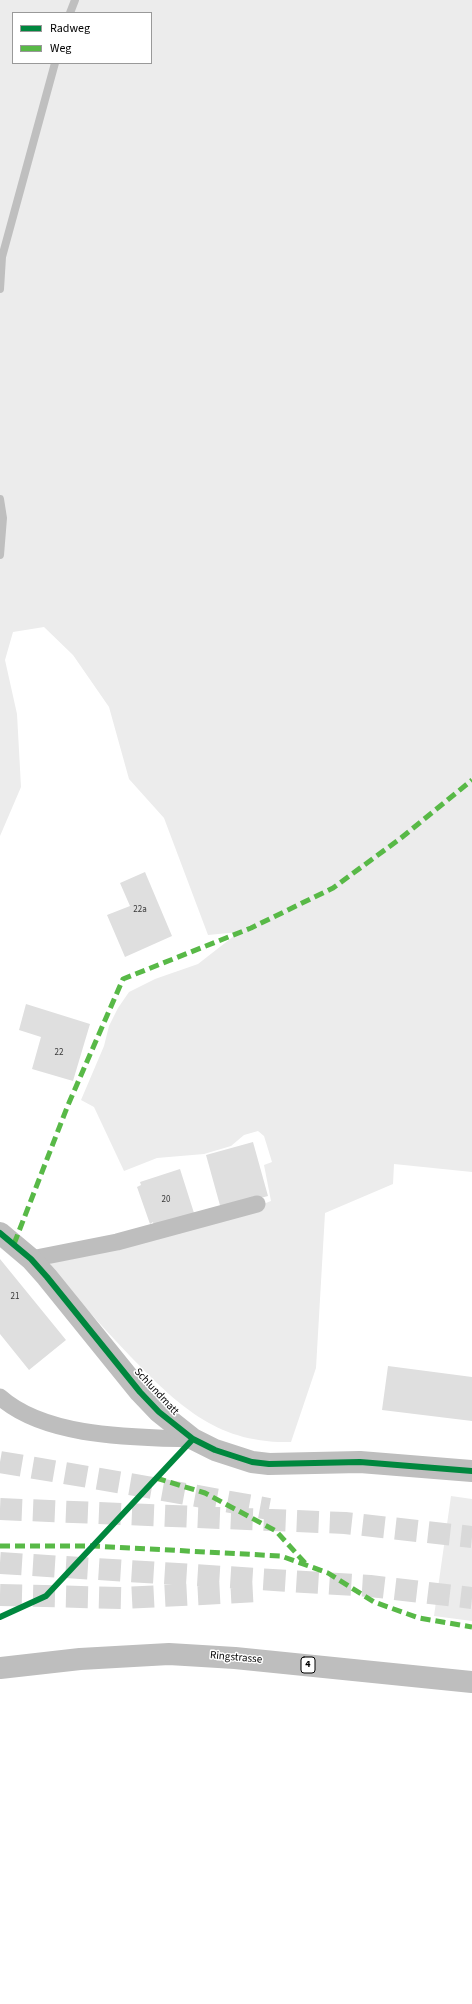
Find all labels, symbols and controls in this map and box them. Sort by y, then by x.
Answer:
legend [12,12,152,64]
text: Radweg [50,20,90,37]
text: Weg [50,40,71,57]
house number: 22a [133,905,147,915]
house number: 22 [55,1048,63,1058]
house number: 20 [162,1195,170,1205]
house number: 21 [11,1292,19,1302]
street label: Schlundmatt [131,1366,181,1418]
street label: Ringstrasse [209,1649,263,1667]
road number: 4 [301,1657,315,1673]

